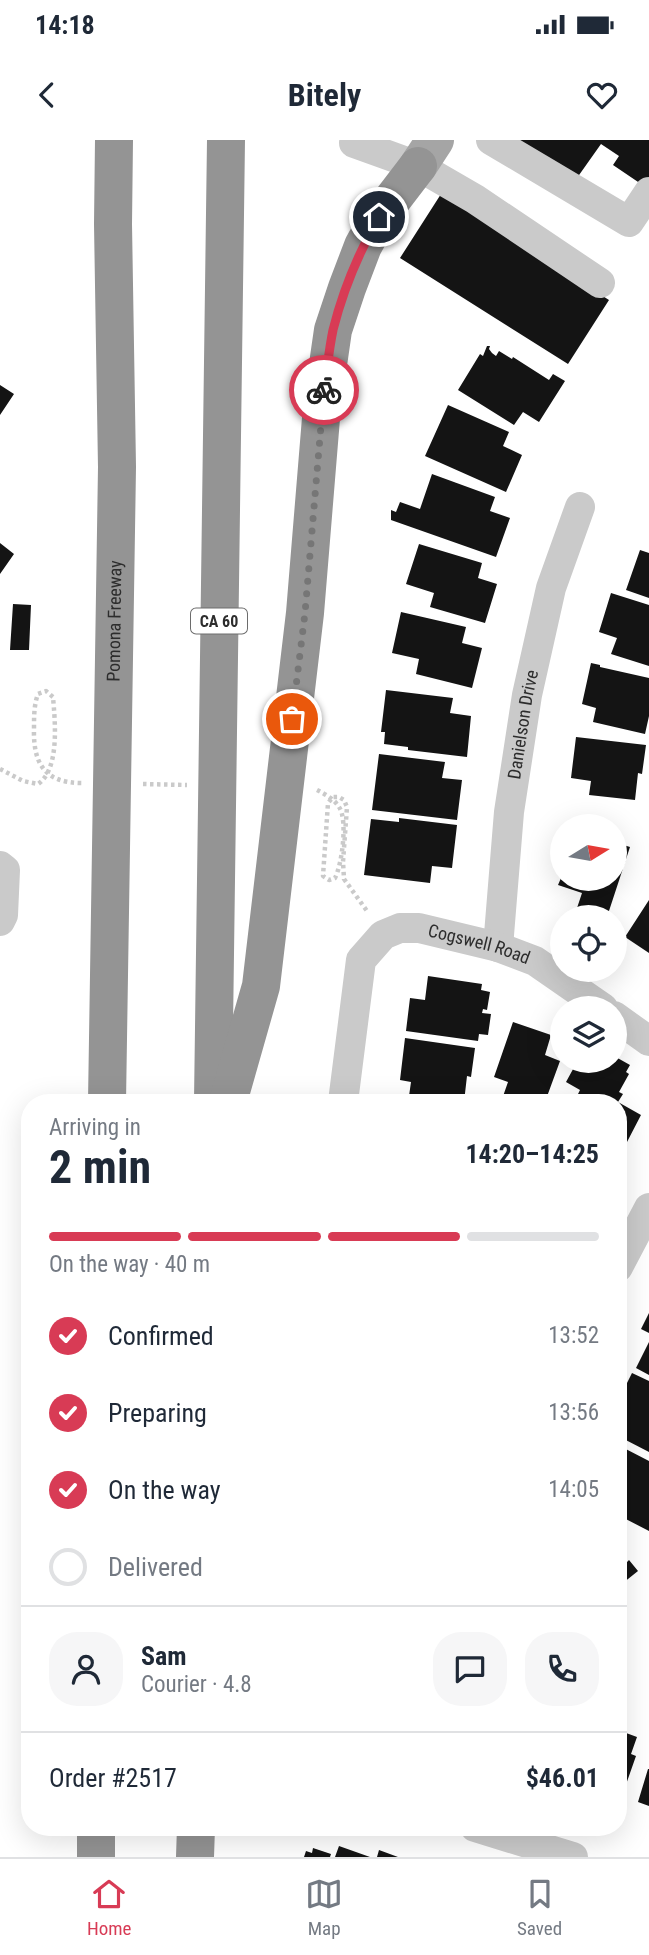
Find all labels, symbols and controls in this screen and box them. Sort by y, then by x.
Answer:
text: 14:18 [35,10,95,40]
icon: back [28,76,66,114]
text: Bitely [288,76,361,114]
icon: heart [583,76,621,114]
pin [349,187,409,247]
icon: home [360,198,398,236]
courier [289,355,359,425]
icon: bike [305,371,343,409]
street label: Pomona Freeway [103,560,126,682]
road number: CA 60 [191,608,247,634]
street label: Danielson Drive [503,668,542,781]
pin [262,689,322,749]
icon: bag [273,700,311,738]
north arrow [550,814,626,891]
map controls [550,814,627,1073]
button: locate [550,905,627,982]
street label: Cogswell Road [426,920,533,968]
button: layers [550,996,627,1073]
text: Arriving in [49,1114,141,1141]
text: 14:20–14:25 [465,1139,599,1169]
text: 2 min [49,1140,151,1194]
text: On the way · 40 m [49,1251,210,1278]
icon: check [49,1317,87,1355]
text: Confirmed [108,1321,214,1351]
text: 13:52 [548,1322,599,1349]
icon: check [49,1394,87,1432]
text: Preparing [108,1398,207,1428]
text: 13:56 [548,1399,599,1426]
icon: check [49,1471,87,1509]
text: On the way [108,1475,221,1505]
text: 14:05 [548,1476,599,1503]
text: Delivered [108,1552,203,1582]
button: person [49,1632,123,1706]
button: chat [433,1632,507,1706]
button: phone [525,1632,599,1706]
text: Sam [141,1641,187,1671]
text: Courier · 4.8 [141,1671,252,1698]
text: Order #2517 [49,1763,177,1793]
text: $46.01 [526,1763,599,1793]
tab: Home [87,1875,131,1940]
tab: Map [305,1875,343,1940]
tab: Saved [517,1875,562,1940]

